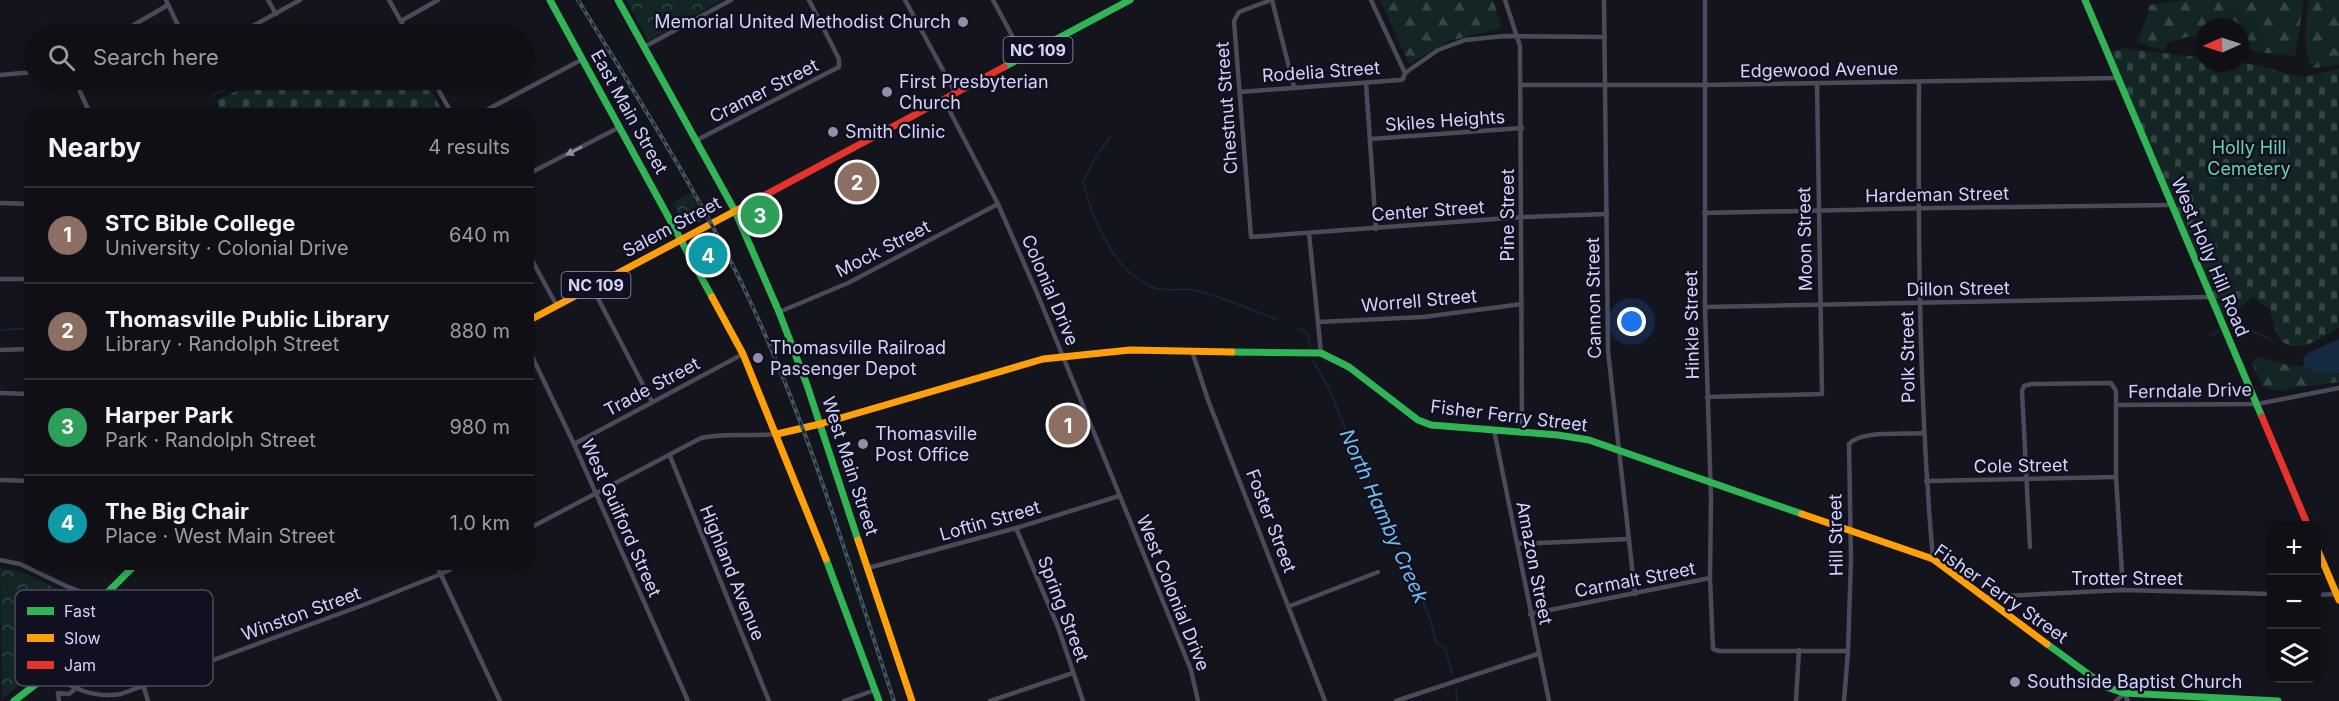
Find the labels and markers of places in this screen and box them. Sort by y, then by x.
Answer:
place label: Memorial United Methodist Church [654,11,951,32]
marker: Memorial United Methodist Church [956,15,970,29]
place label: First Presbyterian Church [899,71,1049,113]
marker: First Presbyterian Church [880,85,894,99]
place label: Smith Clinic [845,121,945,142]
marker: Smith Clinic [826,125,840,139]
pin: 2 [838,160,876,204]
pin: 3 [740,192,780,238]
pin: 4 [688,232,728,278]
place label: Thomasville Railroad Passenger Depot [770,337,946,379]
marker: Thomasville Railroad Passenger Depot [751,351,765,365]
pin: 1 [1048,402,1088,448]
place label: Thomasville Post Office [875,423,977,465]
marker: Thomasville Post Office [856,437,870,451]
place label: Southside Baptist Church [2027,671,2242,692]
marker: Southside Baptist Church [2008,675,2022,689]

